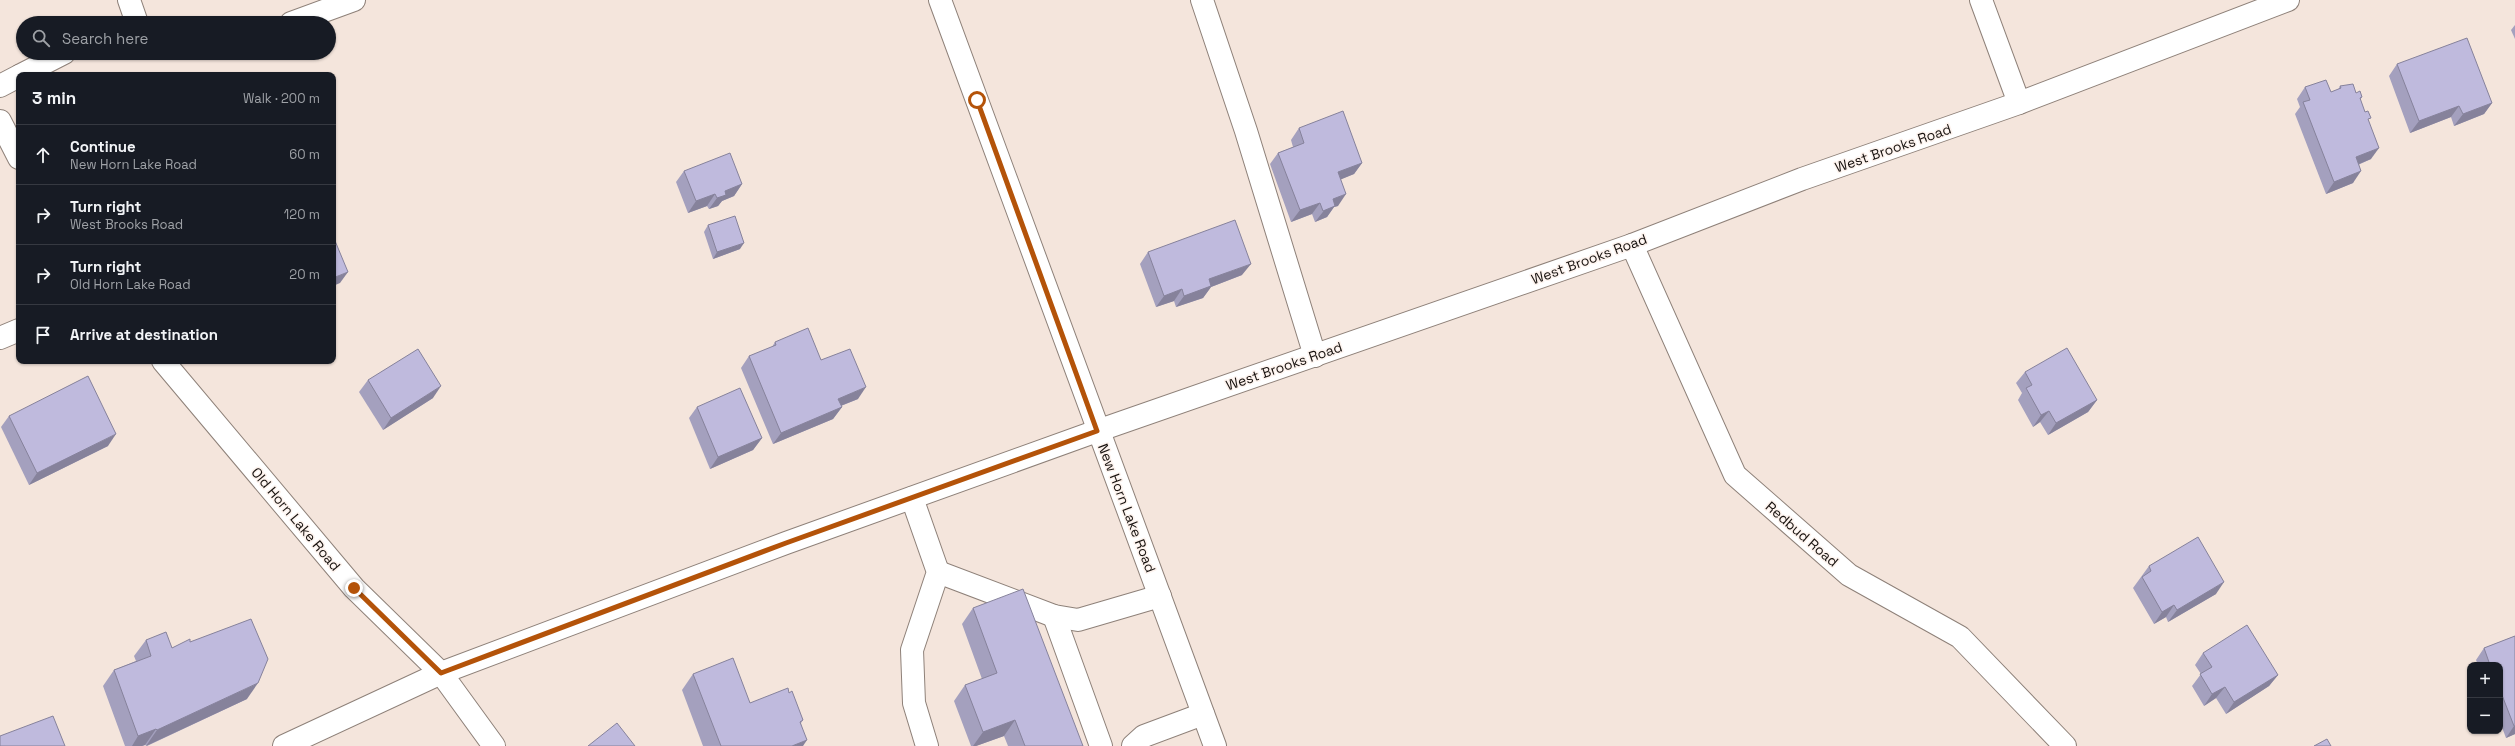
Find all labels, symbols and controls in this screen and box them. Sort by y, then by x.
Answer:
search box [16,16,336,60]
icon: search [30,27,52,49]
text: Search here [62,29,148,48]
text: 3 min [32,87,76,109]
text: Walk · 200 m [243,90,320,107]
route start [968,91,986,109]
street label: West Brooks Road [1832,120,1954,176]
text: Continue [70,137,136,156]
icon: ahead [32,144,54,166]
text: 60 m [289,146,320,163]
text: New Horn Lake Road [70,156,197,173]
text: Turn right [70,197,141,216]
icon: right [32,204,54,226]
text: 120 m [284,206,320,223]
text: West Brooks Road [70,216,183,233]
street label: West Brooks Road [1529,230,1649,288]
text: Turn right [70,257,141,276]
icon: right [32,264,54,286]
text: 20 m [289,266,320,283]
text: Old Horn Lake Road [70,276,191,293]
icon: arrive [32,324,54,346]
text: Arrive at destination [70,325,218,344]
street label: West Brooks Road [1223,338,1345,394]
street label: New Horn Lake Road [1094,441,1160,575]
street label: Old Horn Lake Road [247,463,345,575]
street label: Redbud Road [1762,497,1842,571]
route end [345,579,363,597]
map controls [2467,662,2503,734]
button: + [2467,662,2503,698]
button: − [2467,698,2503,734]

